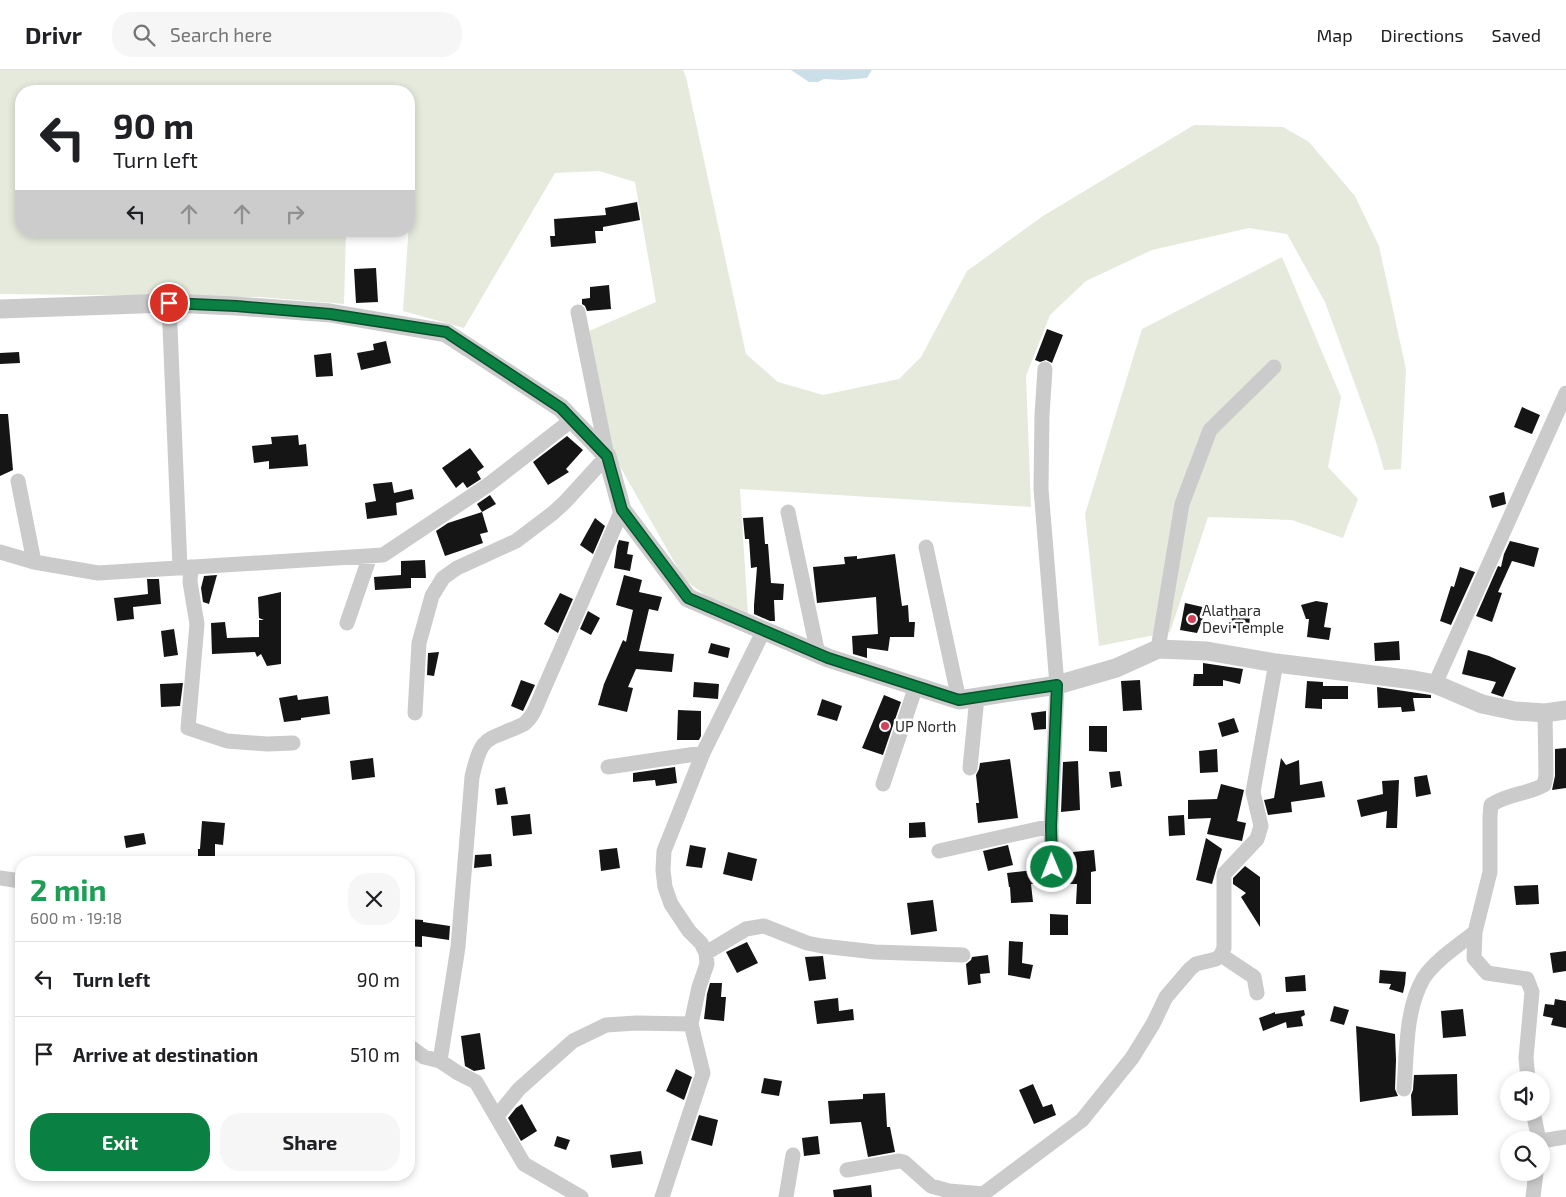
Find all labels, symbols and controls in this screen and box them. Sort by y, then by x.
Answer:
search box [112,12,462,57]
text: Drivr [25,20,82,49]
icon: search [130,21,158,49]
text: Search here [170,23,272,46]
text: Map [1316,24,1353,46]
text: Directions [1381,24,1464,46]
text: Saved [1492,24,1541,46]
text: 90 m [113,104,194,146]
icon: left [30,105,95,170]
text: Turn left [113,146,198,172]
icon: left [122,200,150,228]
icon: ahead [175,200,203,228]
icon: ahead [228,200,256,228]
icon: right [281,200,309,228]
pin [148,282,190,324]
icon: arrive [155,289,183,317]
place label: Alathara Devi Temple [1202,601,1284,636]
marker: Alathara Devi Temple [1186,613,1198,625]
place label: UP North [895,717,956,735]
marker: UP North [879,720,891,732]
position arrow [1025,840,1077,892]
text: 2 min [30,871,107,907]
button: close [348,873,400,925]
text: 600 m · 19:18 [30,908,122,927]
icon: left [30,965,58,993]
text: Turn left [73,968,150,991]
text: 90 m [357,968,400,991]
icon: arrive [30,1040,58,1068]
text: Arrive at destination [73,1043,258,1066]
text: 510 m [350,1043,400,1066]
map controls [1500,1071,1550,1181]
button: sound [1500,1071,1550,1121]
button: Exit [30,1113,210,1171]
button: Share [220,1113,400,1171]
button: search [1500,1131,1550,1181]

